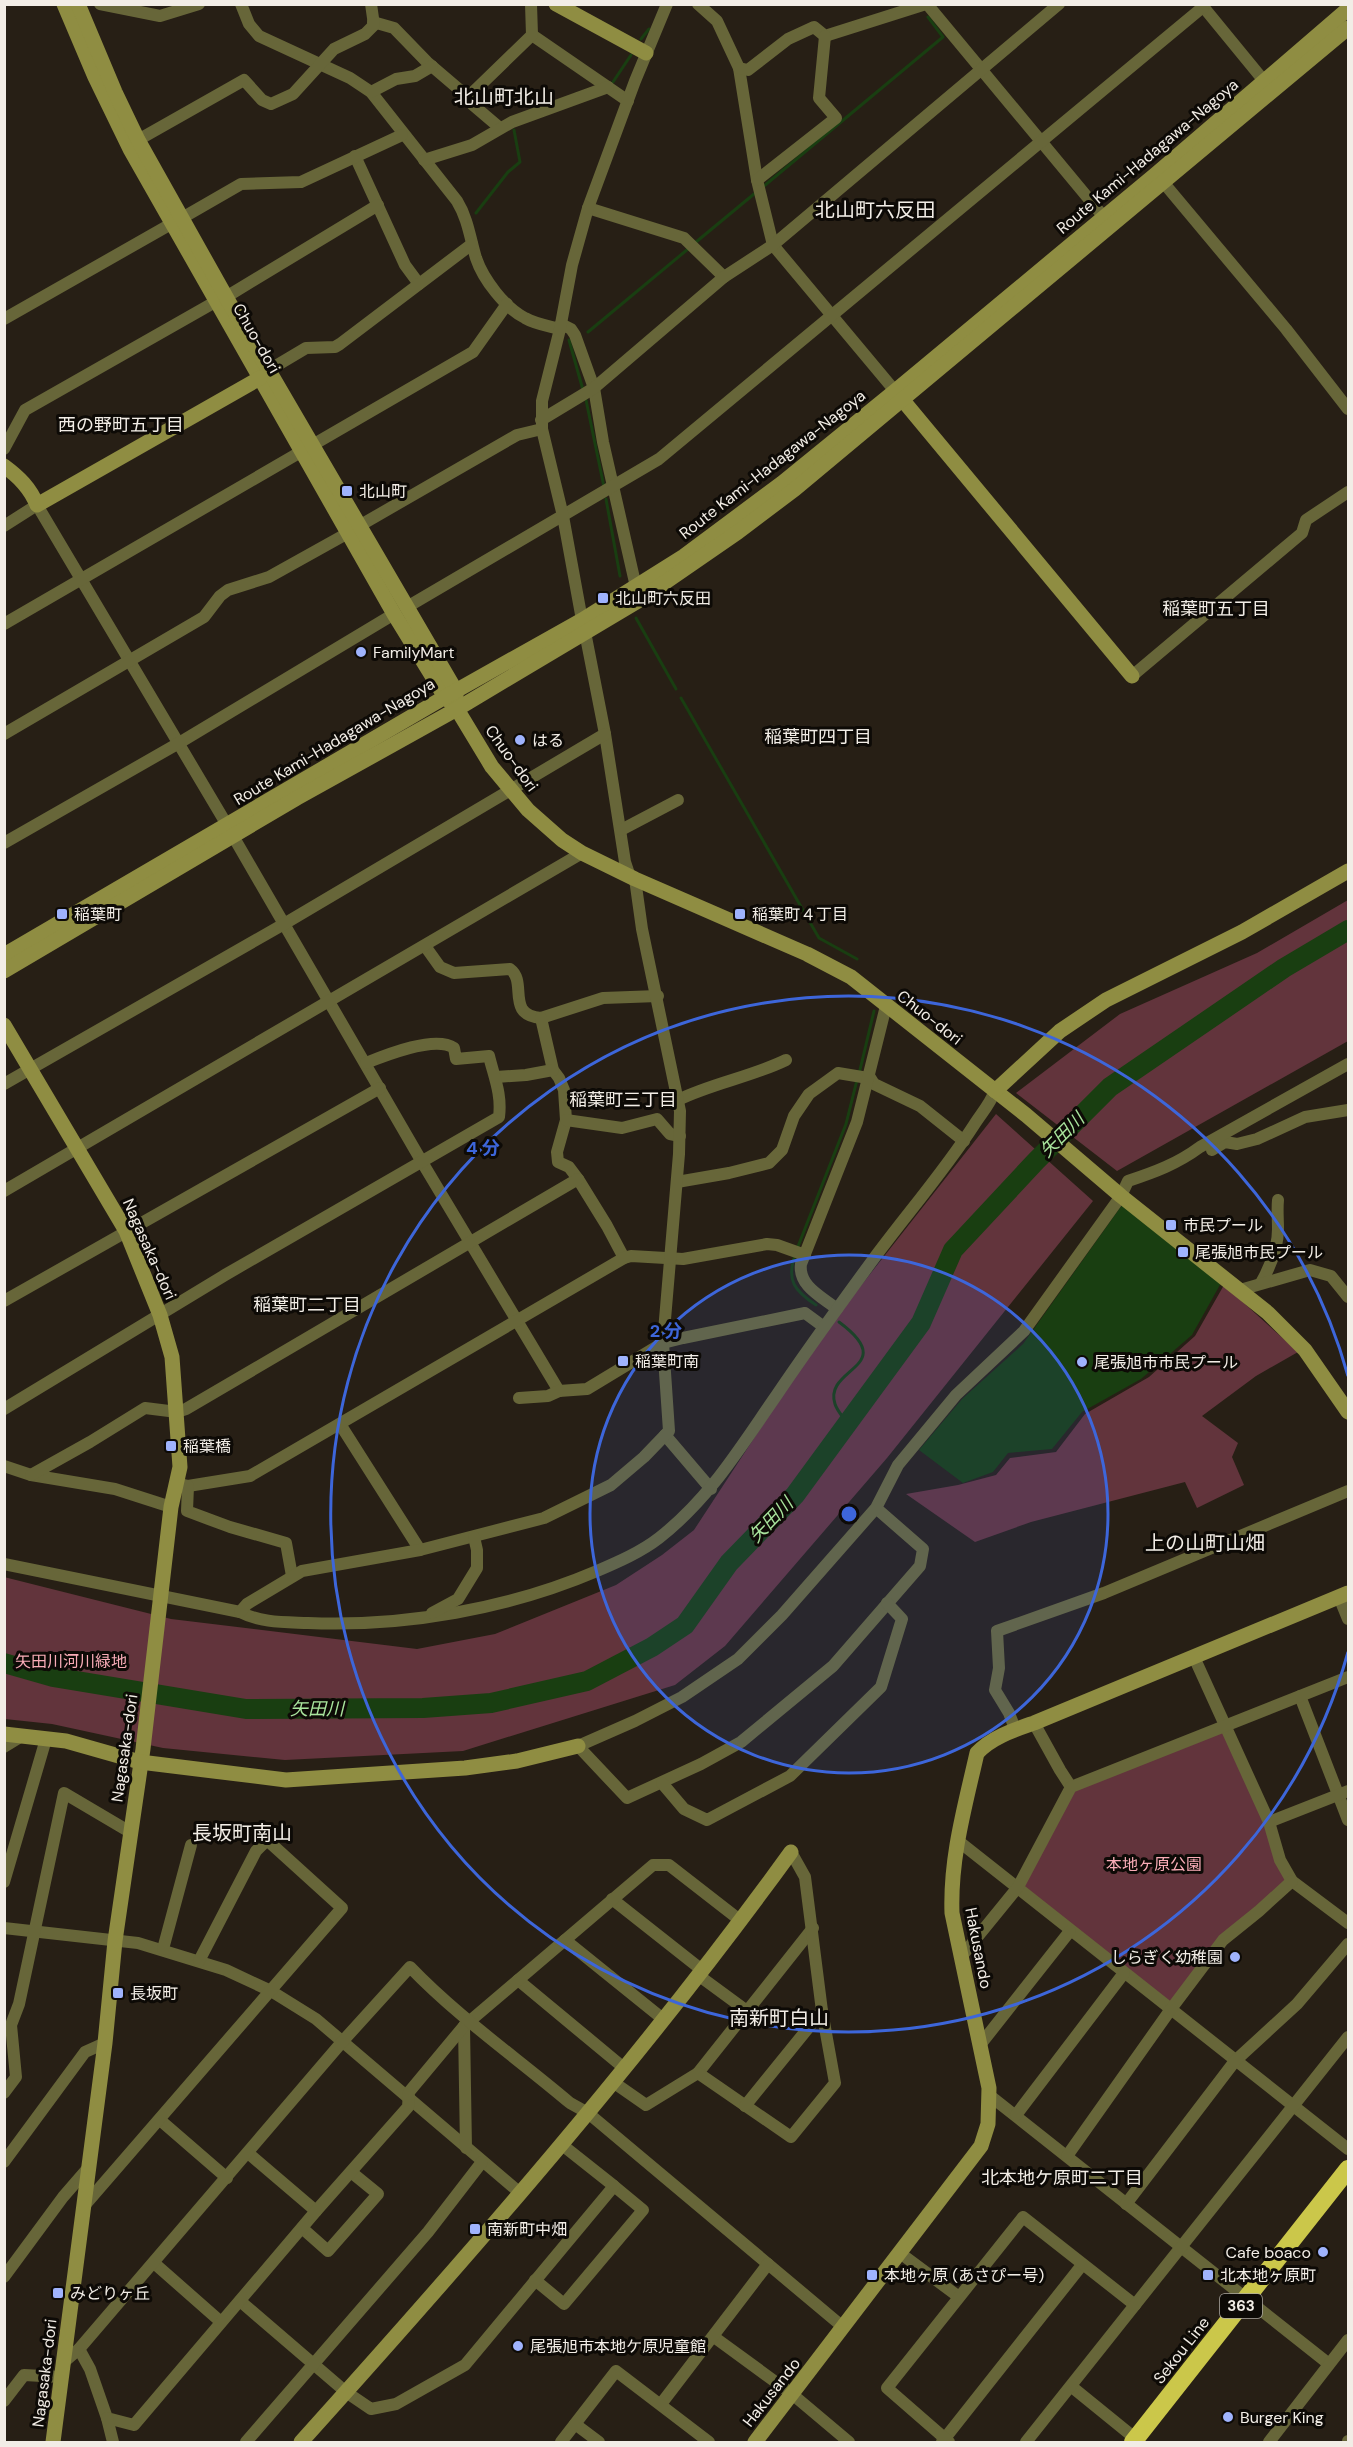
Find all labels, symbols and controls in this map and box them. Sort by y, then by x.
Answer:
street label: Route Kami-Hadagawa-Nagoya [1052,74,1243,239]
district label: 北山町北山 [454,84,554,110]
district label: 北山町六反田 [815,197,935,223]
street label: Chuo-dori [228,300,285,377]
street label: Route Kami-Hadagawa-Nagoya [675,385,870,544]
district label: 西の野町五丁目 [58,413,184,437]
place label: 北山町 [359,481,407,502]
marker: 北山町 [340,484,354,498]
place label: 北山町六反田 [615,588,711,609]
marker: 北山町六反田 [596,591,610,605]
district label: 稲葉町五丁目 [1162,597,1270,621]
place label: FamilyMart [373,642,455,663]
marker: FamilyMart [354,645,368,659]
street label: Route Kami-Hadagawa-Nagoya [230,673,439,810]
street label: Chuo-dori [480,721,543,796]
district label: 稲葉町四丁目 [764,725,872,749]
place label: はる [532,730,564,751]
marker: はる [513,733,527,747]
place label: 稲葉町 [74,904,122,925]
place label: 稲葉町４丁目 [752,904,848,925]
marker: 稲葉町 [55,907,69,921]
marker: 稲葉町４丁目 [733,907,747,921]
street label: Chuo-dori [893,985,967,1049]
district label: 稲葉町三丁目 [569,1088,677,1112]
water label: 矢田川 [1034,1106,1091,1163]
text: 4 分 [466,1136,500,1160]
street label: Nagasaka-dori [118,1195,181,1303]
place label: 市民プール [1183,1215,1263,1236]
marker: 市民プール [1164,1218,1178,1232]
place label: 尾張旭市民プール [1195,1242,1323,1263]
marker: 尾張旭市民プール [1176,1245,1190,1259]
district label: 稲葉町二丁目 [253,1293,361,1317]
text: 2 分 [650,1319,682,1343]
place label: 稲葉町南 [635,1351,699,1372]
place label: 尾張旭市市民プール [1094,1352,1238,1373]
marker: 稲葉町南 [616,1354,630,1368]
marker: 尾張旭市市民プール [1075,1355,1089,1369]
place label: 稲葉橋 [183,1436,231,1457]
marker: 稲葉橋 [164,1439,178,1453]
water label: 矢田川 [744,1491,800,1548]
centre of rings [839,1504,859,1524]
district label: 上の山町山畑 [1145,1530,1265,1556]
park label: 矢田川河川緑地 [15,1651,127,1672]
street label: Nagasaka-dori [107,1693,142,1803]
water label: 矢田川 [290,1697,346,1721]
district label: 長坂町南山 [192,1820,292,1846]
park label: 本地ヶ原公園 [1106,1854,1202,1875]
street label: Hakusando [960,1906,997,1990]
place label: しらぎく幼稚園 [1111,1947,1223,1968]
marker: しらぎく幼稚園 [1228,1950,1242,1964]
place label: 長坂町 [130,1983,178,2004]
marker: 長坂町 [111,1986,125,2000]
district label: 南新町白山 [729,2005,829,2031]
district label: 北本地ケ原町二丁目 [981,2166,1143,2190]
place label: 南新町中畑 [487,2219,567,2240]
marker: 南新町中畑 [468,2222,482,2236]
place label: Cafe boaco [1226,2242,1311,2263]
marker: Cafe boaco [1316,2245,1330,2259]
place label: 本地ヶ原 (あさぴー号) [884,2265,1044,2286]
place label: 北本地ヶ原町 [1220,2265,1316,2286]
marker: 本地ヶ原 (あさぴー号) [865,2268,879,2282]
marker: 北本地ヶ原町 [1201,2268,1215,2282]
place label: みどりヶ丘 [70,2283,150,2304]
marker: みどりヶ丘 [51,2286,65,2300]
road number: 363 [1220,2294,1262,2318]
street label: Sekou Line [1149,2313,1214,2388]
street label: Nagasaka-dori [27,2318,62,2428]
place label: 尾張旭市本地ケ原児童館 [530,2336,706,2357]
marker: 尾張旭市本地ケ原児童館 [511,2339,525,2353]
street label: Hakusando [738,2353,805,2431]
place label: Burger King [1240,2407,1324,2428]
marker: Burger King [1221,2410,1235,2424]

